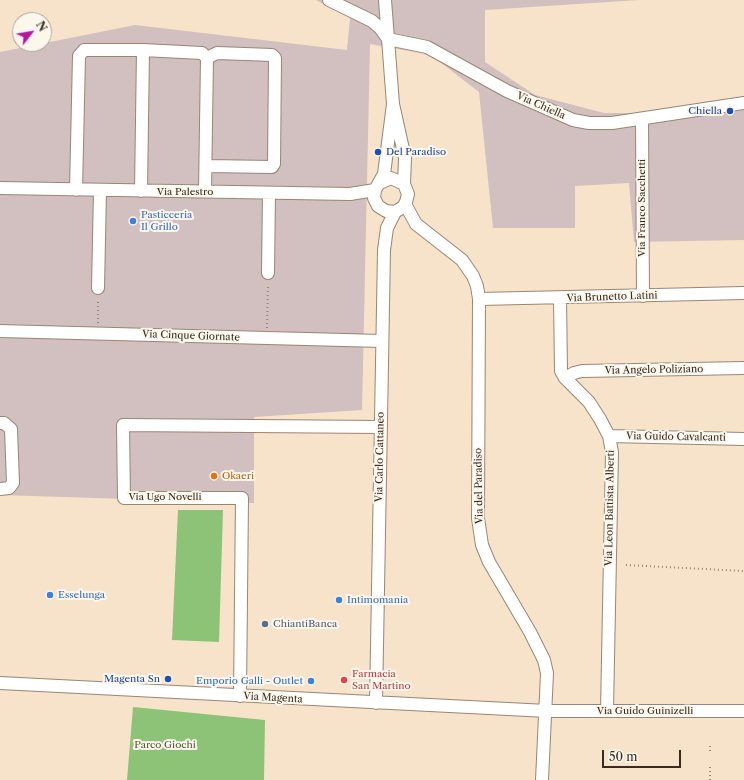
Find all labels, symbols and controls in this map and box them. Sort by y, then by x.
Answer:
north arrow [12,12,52,52]
text: N [33,19,50,34]
street label: Via Chiella [515,90,567,122]
place label: Chiella [688,105,722,117]
marker: Chiella [725,106,735,116]
place label: Del Paradiso [386,146,446,158]
marker: Del Paradiso [373,147,383,157]
street label: Via Franco Sacchetti [636,159,648,257]
street label: Via Palestro [157,186,213,198]
place label: Pasticceria Il Grillo [141,209,192,232]
marker: Pasticceria Il Grillo [128,216,138,226]
street label: Via Brunetto Latini [566,289,658,305]
street label: Via Cinque Giornate [142,328,240,344]
street label: Via Angelo Poliziano [604,363,704,377]
street label: Via Carlo Cattaneo [373,412,387,502]
street label: Via Guido Cavalcanti [626,430,726,444]
street label: Via del Paradiso [472,448,486,524]
street label: Via Leon Battista Alberti [603,450,617,566]
place label: Okaeri [222,470,254,482]
marker: Okaeri [209,471,219,481]
street label: Via Ugo Novelli [128,491,202,503]
place label: Esselunga [58,589,105,601]
marker: Esselunga [45,590,55,600]
place label: Intimomania [347,594,408,606]
marker: Intimomania [334,595,344,605]
place label: ChiantiBanca [273,618,337,630]
marker: ChiantiBanca [260,619,270,629]
place label: Farmacia San Martino [352,668,411,692]
place label: Magenta Sn [104,673,160,685]
marker: Magenta Sn [163,674,173,684]
place label: Emporio Galli - Outlet [196,675,303,687]
marker: Farmacia San Martino [339,675,349,685]
marker: Emporio Galli - Outlet [306,676,316,686]
street label: Via Magenta [243,690,303,706]
street label: Via Guido Guinizelli [597,705,693,717]
park label: Parco Giochi [134,739,196,751]
scale bar [604,742,683,768]
text: 50 m [609,749,638,764]

